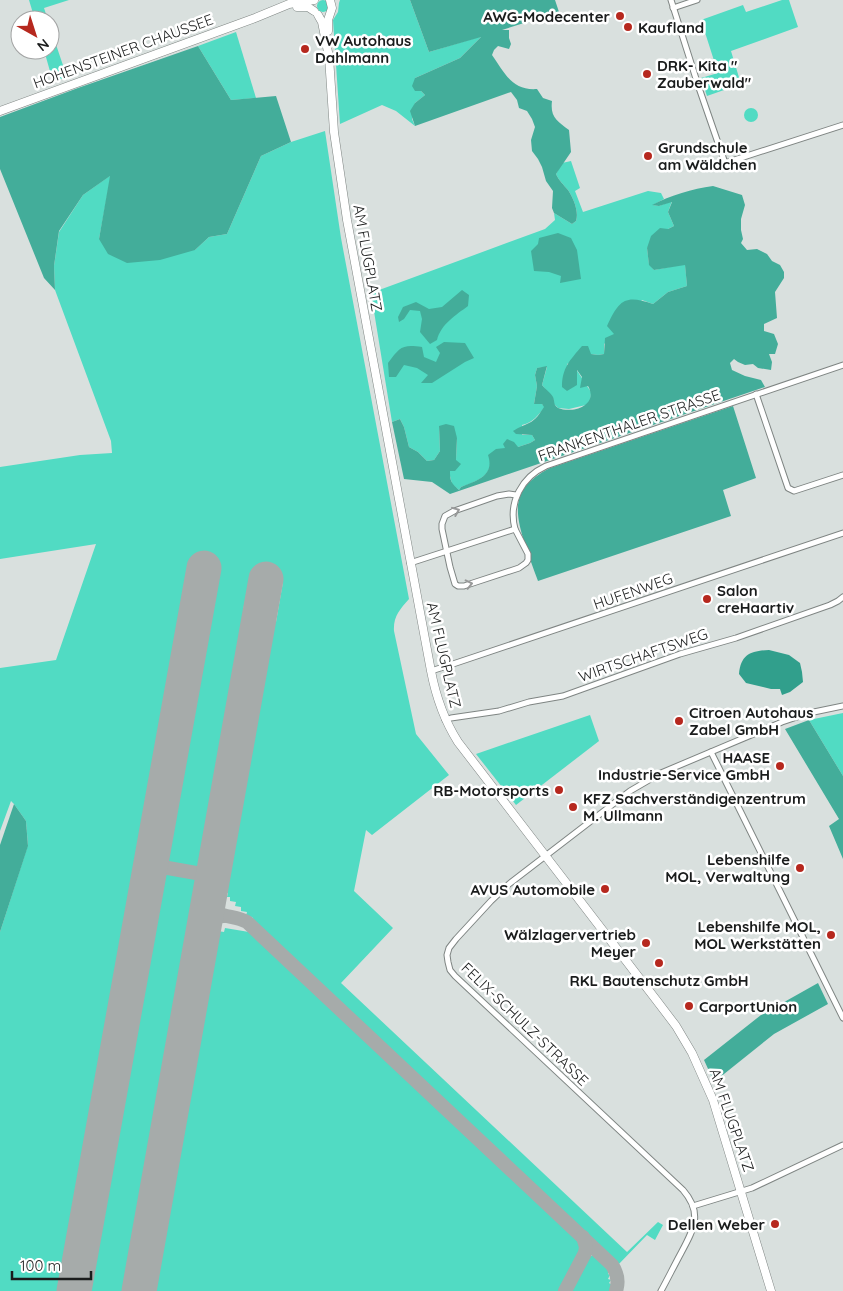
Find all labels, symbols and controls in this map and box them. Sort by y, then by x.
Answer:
place label: AWG-Modecenter [483,7,610,26]
north arrow [10,10,60,60]
street label: HOHENSTEINER CHAUSSEE [30,10,216,92]
marker: AWG-Modecenter [614,10,626,22]
place label: Kaufland [638,18,704,37]
marker: Kaufland [622,21,634,33]
place label: VW Autohaus Dahlmann [315,31,411,67]
marker: VW Autohaus Dahlmann [299,43,311,55]
place label: DRK- Kita " Zauberwald" [657,56,752,92]
marker: DRK- Kita " Zauberwald" [641,68,653,80]
place label: Grundschule am Wäldchen [658,138,757,174]
marker: Grundschule am Wäldchen [642,150,654,162]
street label: AM FLUGPLATZ [349,203,387,313]
street label: FRANKENTHALER STRASSE [535,385,723,465]
one-way arrow [451,507,460,517]
street label: HUFENWEG [591,569,675,613]
one-way arrow [464,579,473,590]
place label: Salon creHaartiv [717,581,794,617]
marker: Salon creHaartiv [701,593,713,605]
street label: AM FLUGPLATZ [423,600,465,710]
street label: WIRTSCHAFTSWEG [576,624,710,686]
place label: Citroen Autohaus Zabel GmbH [689,703,813,739]
marker: Citroen Autohaus Zabel GmbH [673,715,685,727]
place label: HAASE Industrie-Service GmbH [598,748,770,784]
marker: HAASE Industrie-Service GmbH [774,760,786,772]
place label: RB-Motorsports [433,781,549,800]
marker: RB-Motorsports [553,784,565,796]
place label: KFZ Sachverständigenzentrum M. Ullmann [583,789,806,825]
marker: KFZ Sachverständigenzentrum M. Ullmann [567,801,579,813]
place label: Lebenshilfe MOL, Verwaltung [665,850,790,886]
marker: Lebenshilfe MOL, Verwaltung [794,862,806,874]
place label: AVUS Automobile [470,880,595,899]
marker: AVUS Automobile [599,883,611,895]
place label: Lebenshilfe MOL, MOL Werkstätten [694,917,821,953]
place label: Wälzlagervertrieb Meyer [504,925,636,961]
marker: Lebenshilfe MOL, MOL Werkstätten [825,929,837,941]
marker: Wälzlagervertrieb Meyer [640,937,652,949]
marker: RKL Bautenschutz GmbH [653,957,665,969]
street label: FELIX-SCHULZ-STRASSE [457,958,593,1090]
place label: RKL Bautenschutz GmbH [569,971,749,990]
place label: CarportUnion [699,997,797,1016]
marker: CarportUnion [683,1000,695,1012]
street label: AM FLUGPLATZ [705,1066,759,1174]
place label: Dellen Weber [668,1215,765,1234]
marker: Dellen Weber [769,1218,781,1230]
scale bar [12,1248,91,1280]
text: 100 m [20,1256,61,1275]

